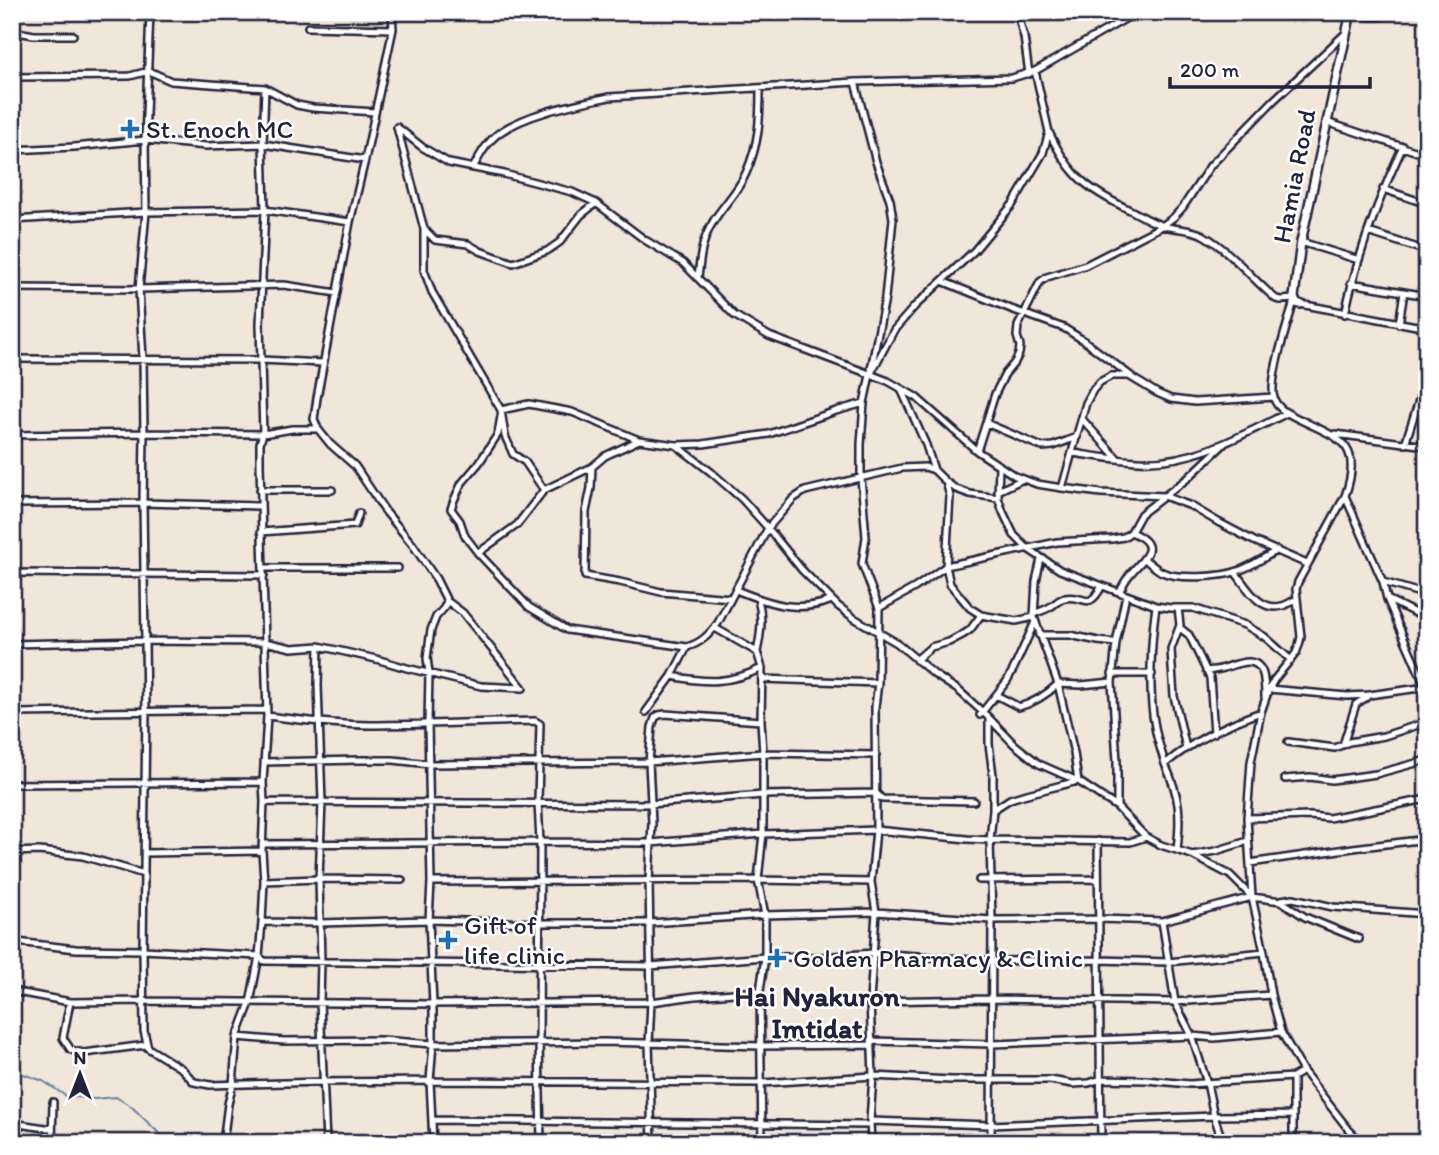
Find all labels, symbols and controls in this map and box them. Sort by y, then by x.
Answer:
scale bar [1170,46,1369,90]
text: 200 m [1180,57,1240,82]
street label: Hamia Road [1265,106,1323,246]
place label: St. Enoch MC [146,113,293,145]
marker: St. Enoch MC [120,119,140,139]
place label: Gift of life clinic [464,909,565,971]
marker: Gift of life clinic [438,930,458,950]
place label: Golden Pharmacy & Clinic [793,942,1083,974]
marker: Golden Pharmacy & Clinic [767,948,787,968]
district label: Hai Nyakuron Imtidat [735,979,900,1045]
north arrow [46,1040,116,1110]
text: N [74,1046,86,1069]

